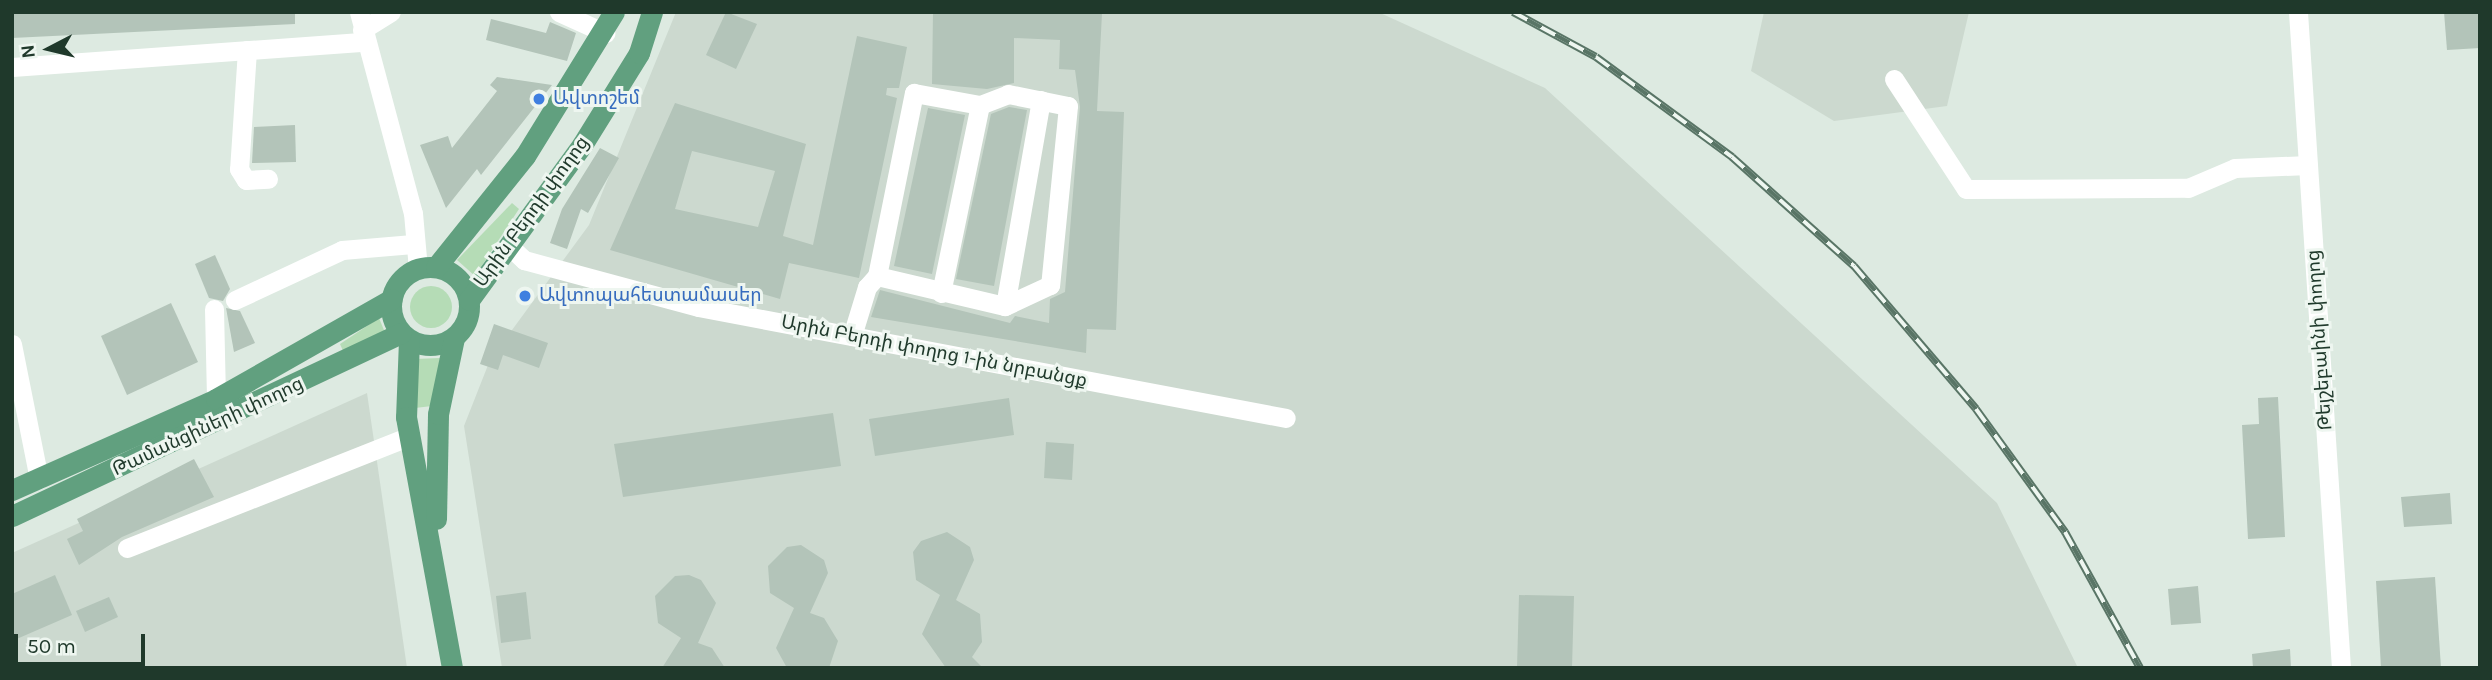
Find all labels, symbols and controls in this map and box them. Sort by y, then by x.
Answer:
north arrow [14,14,84,84]
text: N [16,43,40,60]
place label: Ավտոշեմ [553,88,640,110]
marker: Ավտոշեմ [531,91,547,107]
street label: Արին Բերդի փողոց [470,132,594,292]
street label: Թեյշեբաինի փողոց [2302,249,2338,431]
place label: Ավտոպահեստամասեր [539,285,762,307]
marker: Ավտոպահեստամասեր [517,288,533,304]
street label: Արին Բերդի փողոց 1-ին նրբանցք [779,311,1089,393]
street label: Թամանցիների փողոց [109,373,307,481]
scale bar [18,620,149,664]
text: 50 m [27,634,76,658]

